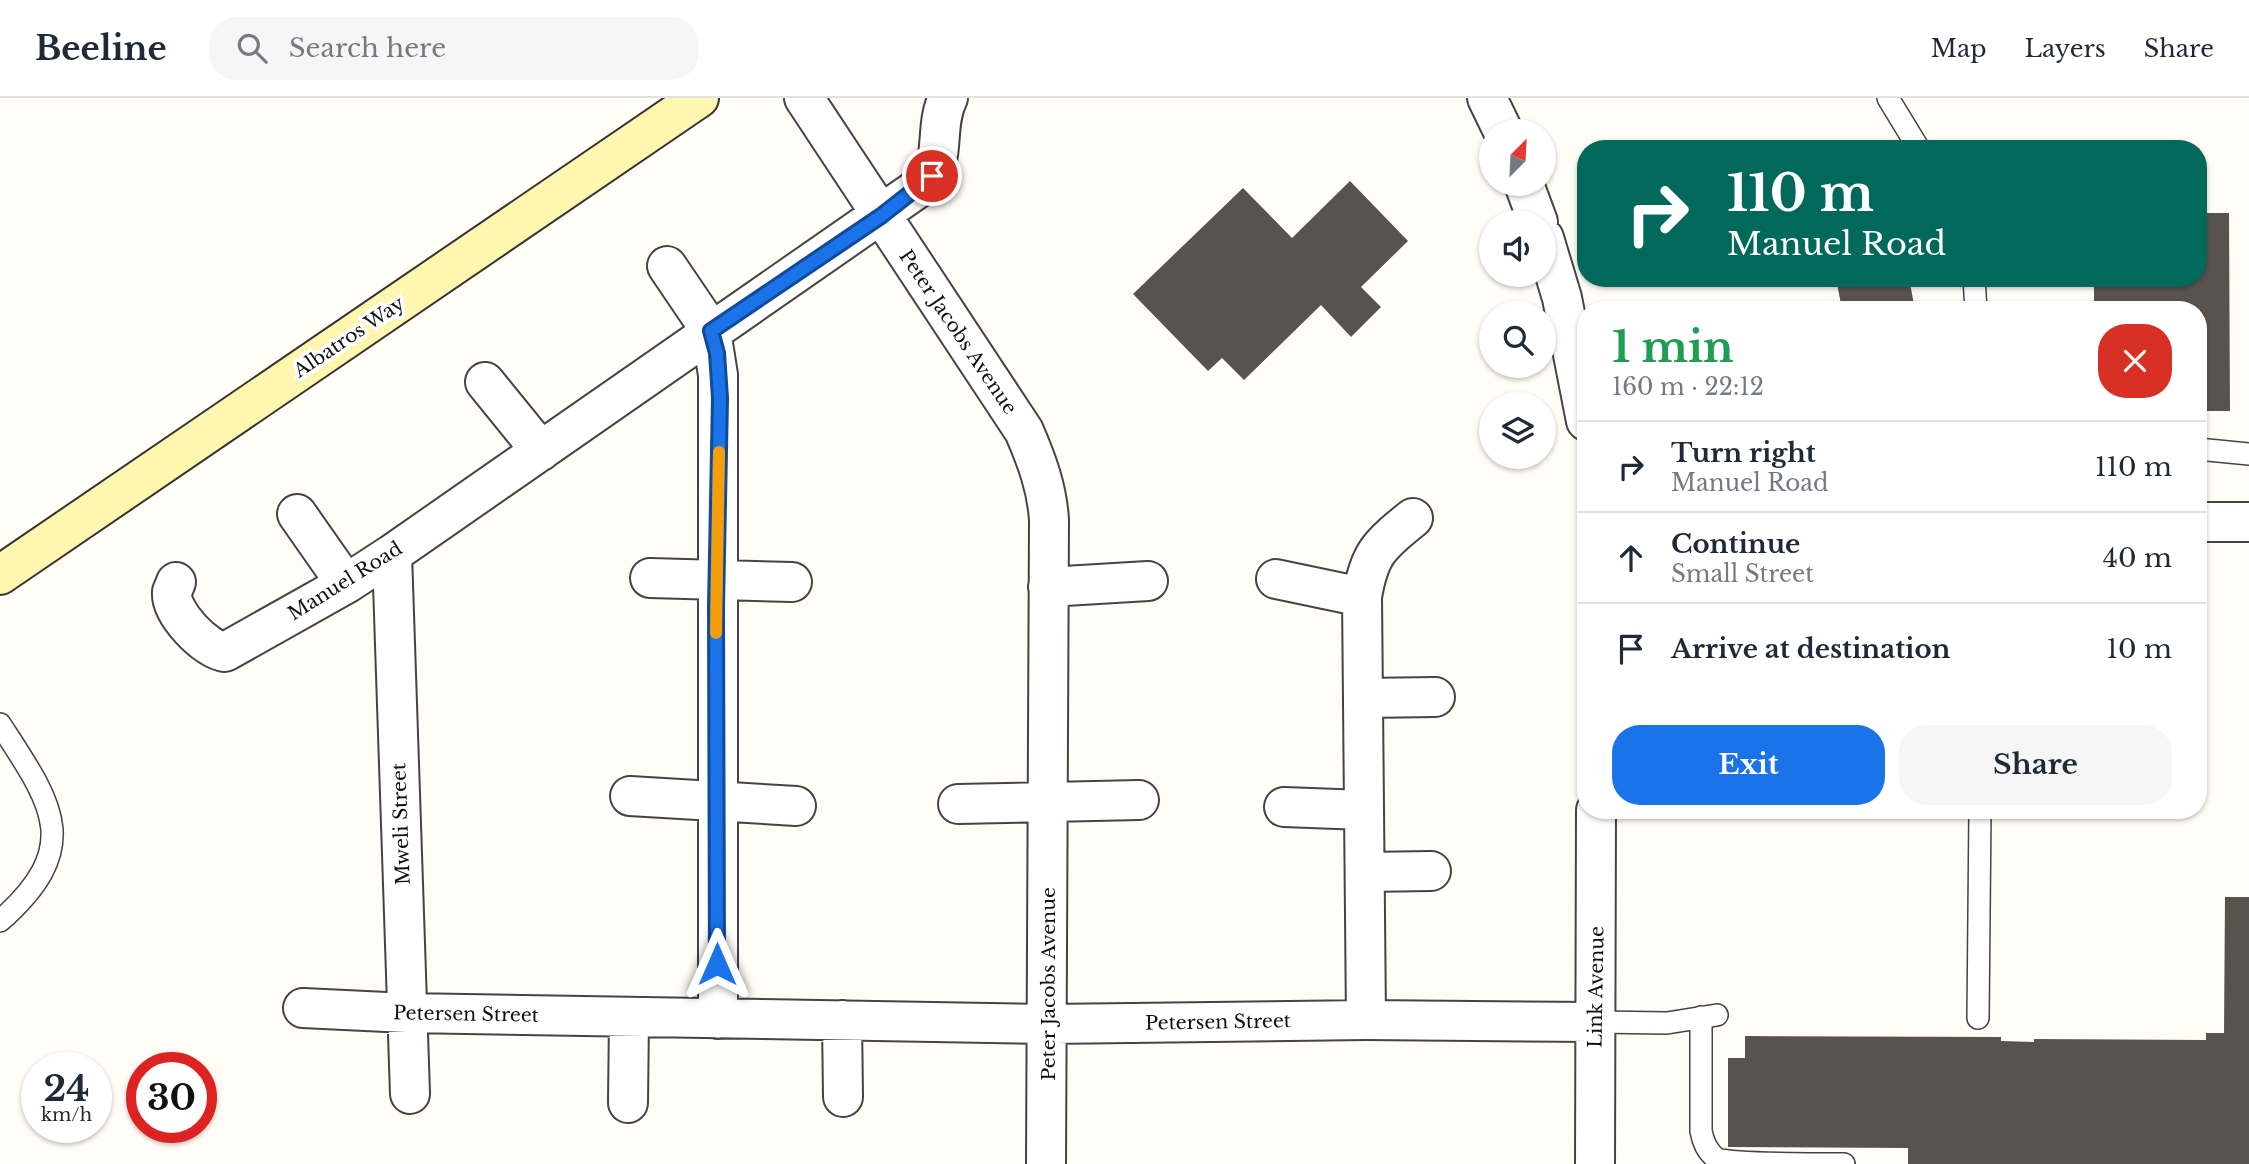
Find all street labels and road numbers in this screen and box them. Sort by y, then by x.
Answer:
street label: Peter Jacobs Avenue [894,245,1022,419]
street label: Albatros Way [288,292,409,383]
street label: Manuel Road [284,537,406,625]
street label: Mweli Street [387,762,415,885]
street label: Peter Jacobs Avenue [1037,887,1060,1081]
street label: Link Avenue [1583,926,1609,1048]
street label: Petersen Street [393,1001,540,1027]
street label: Petersen Street [1145,1009,1292,1035]

